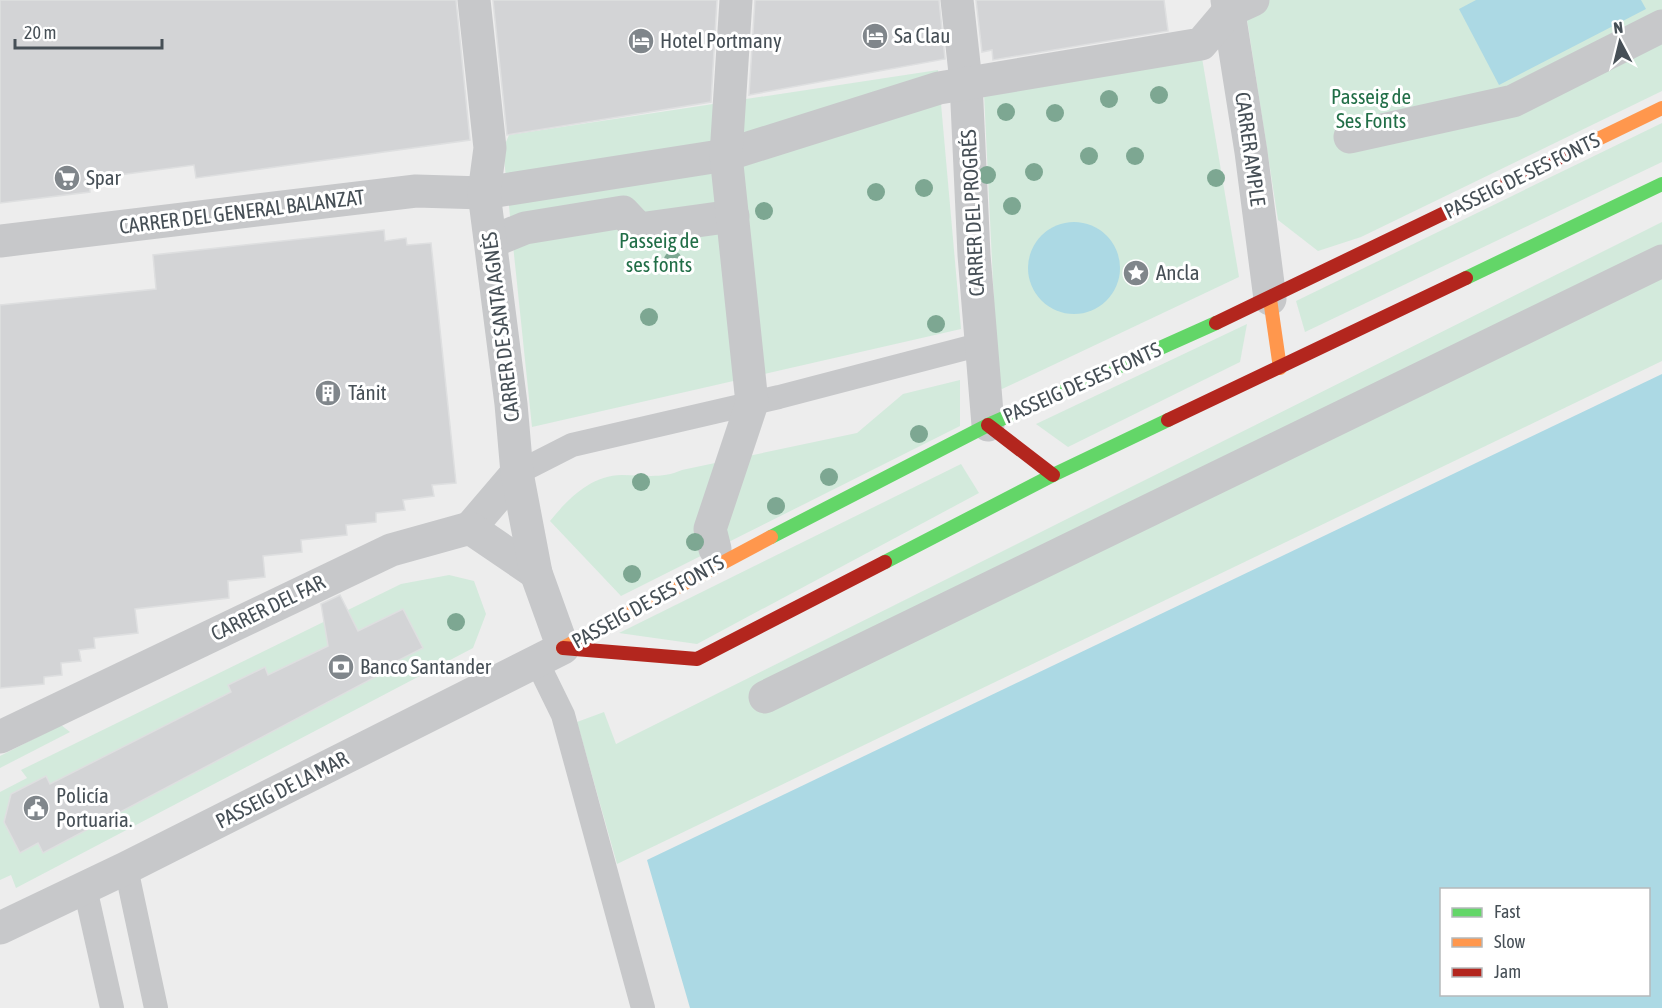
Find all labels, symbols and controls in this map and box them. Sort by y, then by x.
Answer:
scale bar [15,12,162,50]
north arrow [1590,12,1650,72]
text: N [1612,18,1624,37]
hotel icon: Sa Clau [860,21,890,51]
text: 20 m [24,22,56,43]
place label: Sa Clau [894,23,950,47]
hotel icon: Hotel Portmany [626,26,656,56]
place label: Hotel Portmany [660,28,782,52]
park label: Passeig de Ses Fonts [1331,84,1411,132]
street label: CARRER AMPLE [1231,90,1271,207]
street label: PASSEIG DE SES FONTS [1440,127,1603,223]
street label: CARRER DEL PROGRÉS [956,129,988,297]
supermarket icon: Spar [52,163,82,193]
place label: Spar [86,165,122,189]
street label: CARRER DEL GENERAL BALANZAT [118,184,366,238]
park label: Passeig de ses fonts [619,228,699,276]
street label: CARRER DE SANTA AGNÈS [476,231,524,424]
place icon: Ancla [1121,258,1151,288]
place label: Ancla [1156,260,1200,284]
street label: PASSEIG DE SES FONTS [999,337,1164,428]
building icon: Tánit [313,378,343,408]
place label: Tánit [348,380,387,404]
street label: PASSEIG DE SES FONTS [567,549,728,653]
street label: CARRER DEL FAR [207,569,329,645]
bank icon: Banco Santander [326,652,356,682]
place label: Banco Santander [360,654,492,678]
street label: PASSEIG DE LA MAR [211,745,352,833]
place label: Policía Portuaria. [56,783,132,831]
public building icon: Policía Portuaria. [21,793,51,823]
legend [1440,888,1650,996]
text: Fast [1494,901,1521,922]
text: Slow [1494,931,1525,952]
text: Jam [1494,961,1521,982]

